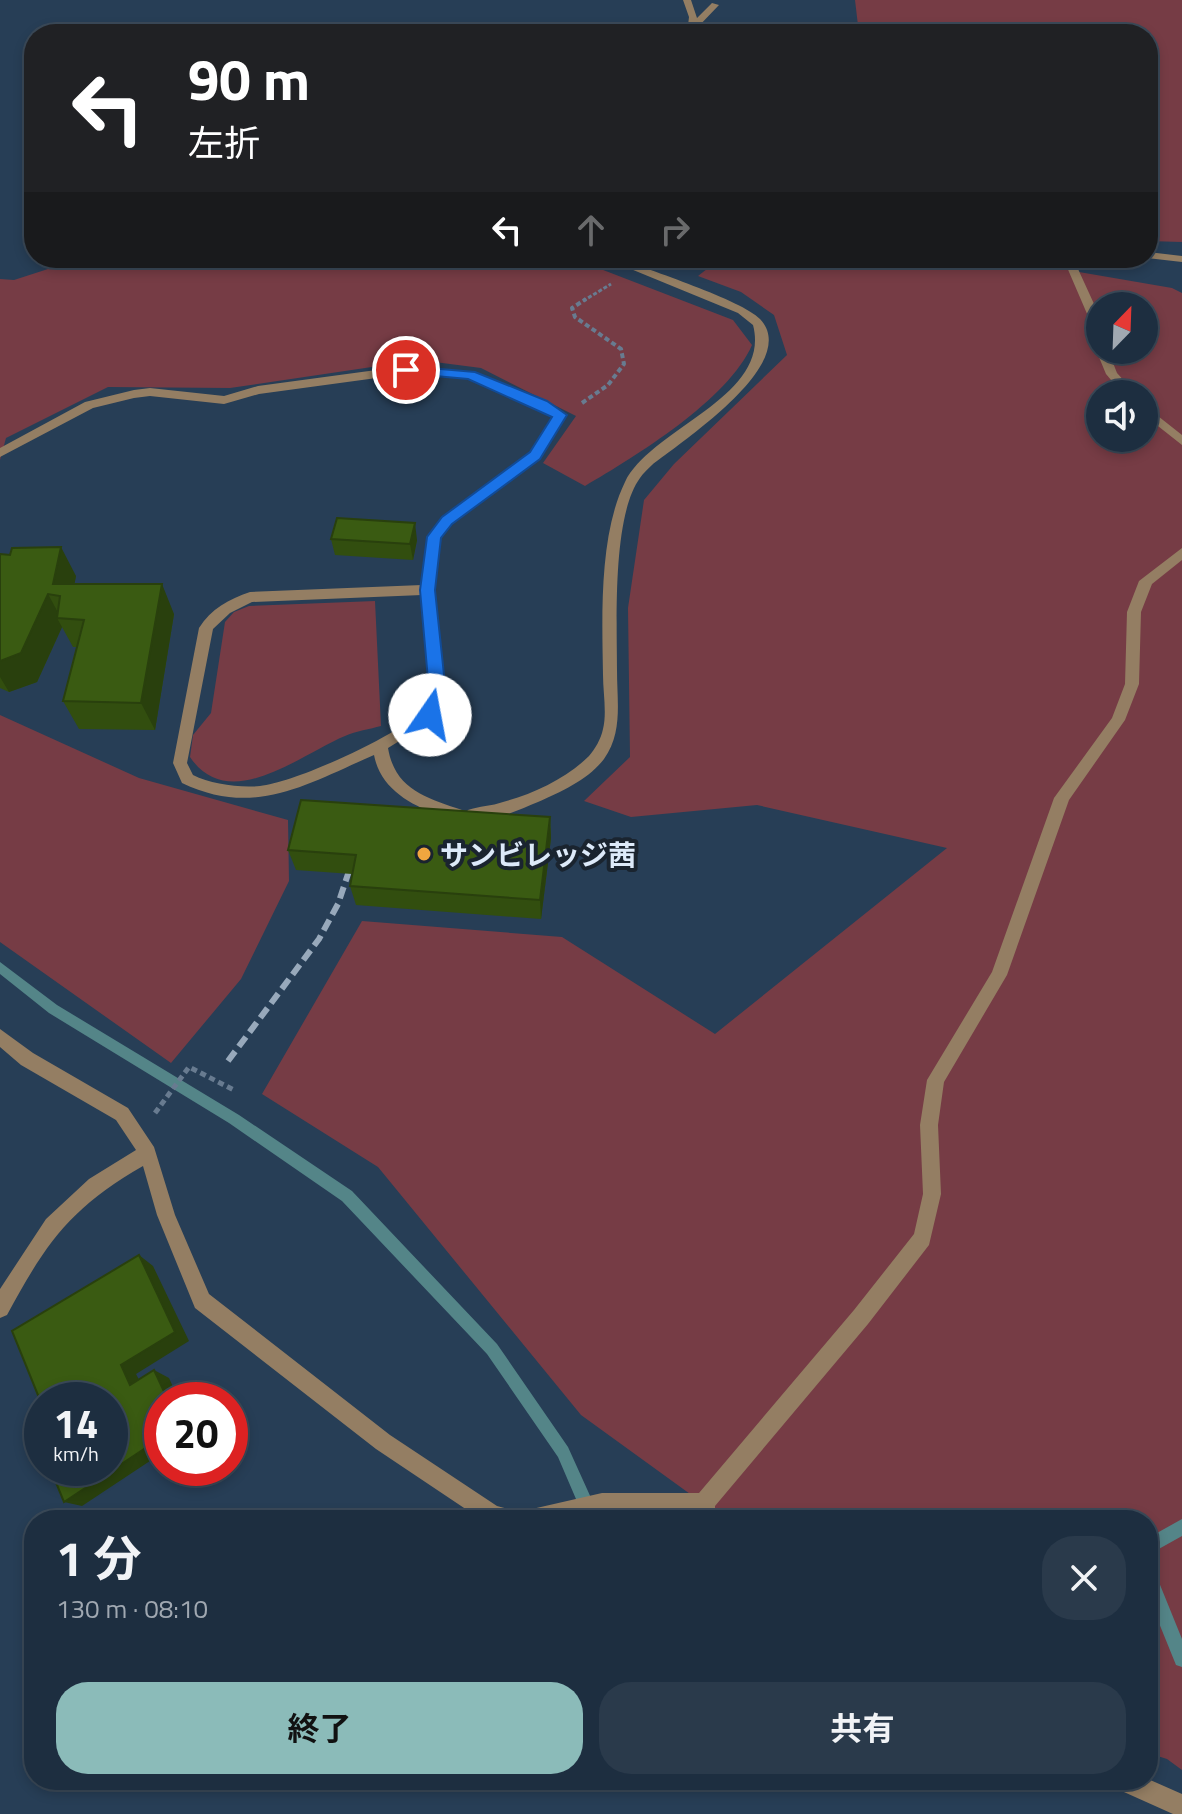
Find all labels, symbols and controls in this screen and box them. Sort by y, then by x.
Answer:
text: 90 m [188,37,310,122]
icon: left [56,56,160,160]
text: 左折 [188,115,260,170]
icon: left [485,208,529,252]
icon: ahead [569,208,613,252]
icon: right [653,208,697,252]
north arrow [1086,292,1158,364]
map controls [1086,292,1158,452]
pin [372,336,440,404]
icon: arrive [384,348,428,392]
button: sound [1086,380,1158,452]
position arrow [388,673,472,757]
place label: サンビレッジ茜 [440,833,636,876]
marker: サンビレッジ茜 [415,845,433,863]
speed limit sign: 20 [144,1382,248,1486]
text: 14 [54,1393,98,1454]
text: km/h [53,1438,99,1469]
text: 1 分 [56,1522,141,1595]
button: close [1042,1536,1126,1620]
text: 130 m · 08:10 [56,1589,208,1628]
button: 終了 [56,1682,583,1774]
button: 共有 [599,1682,1126,1774]

